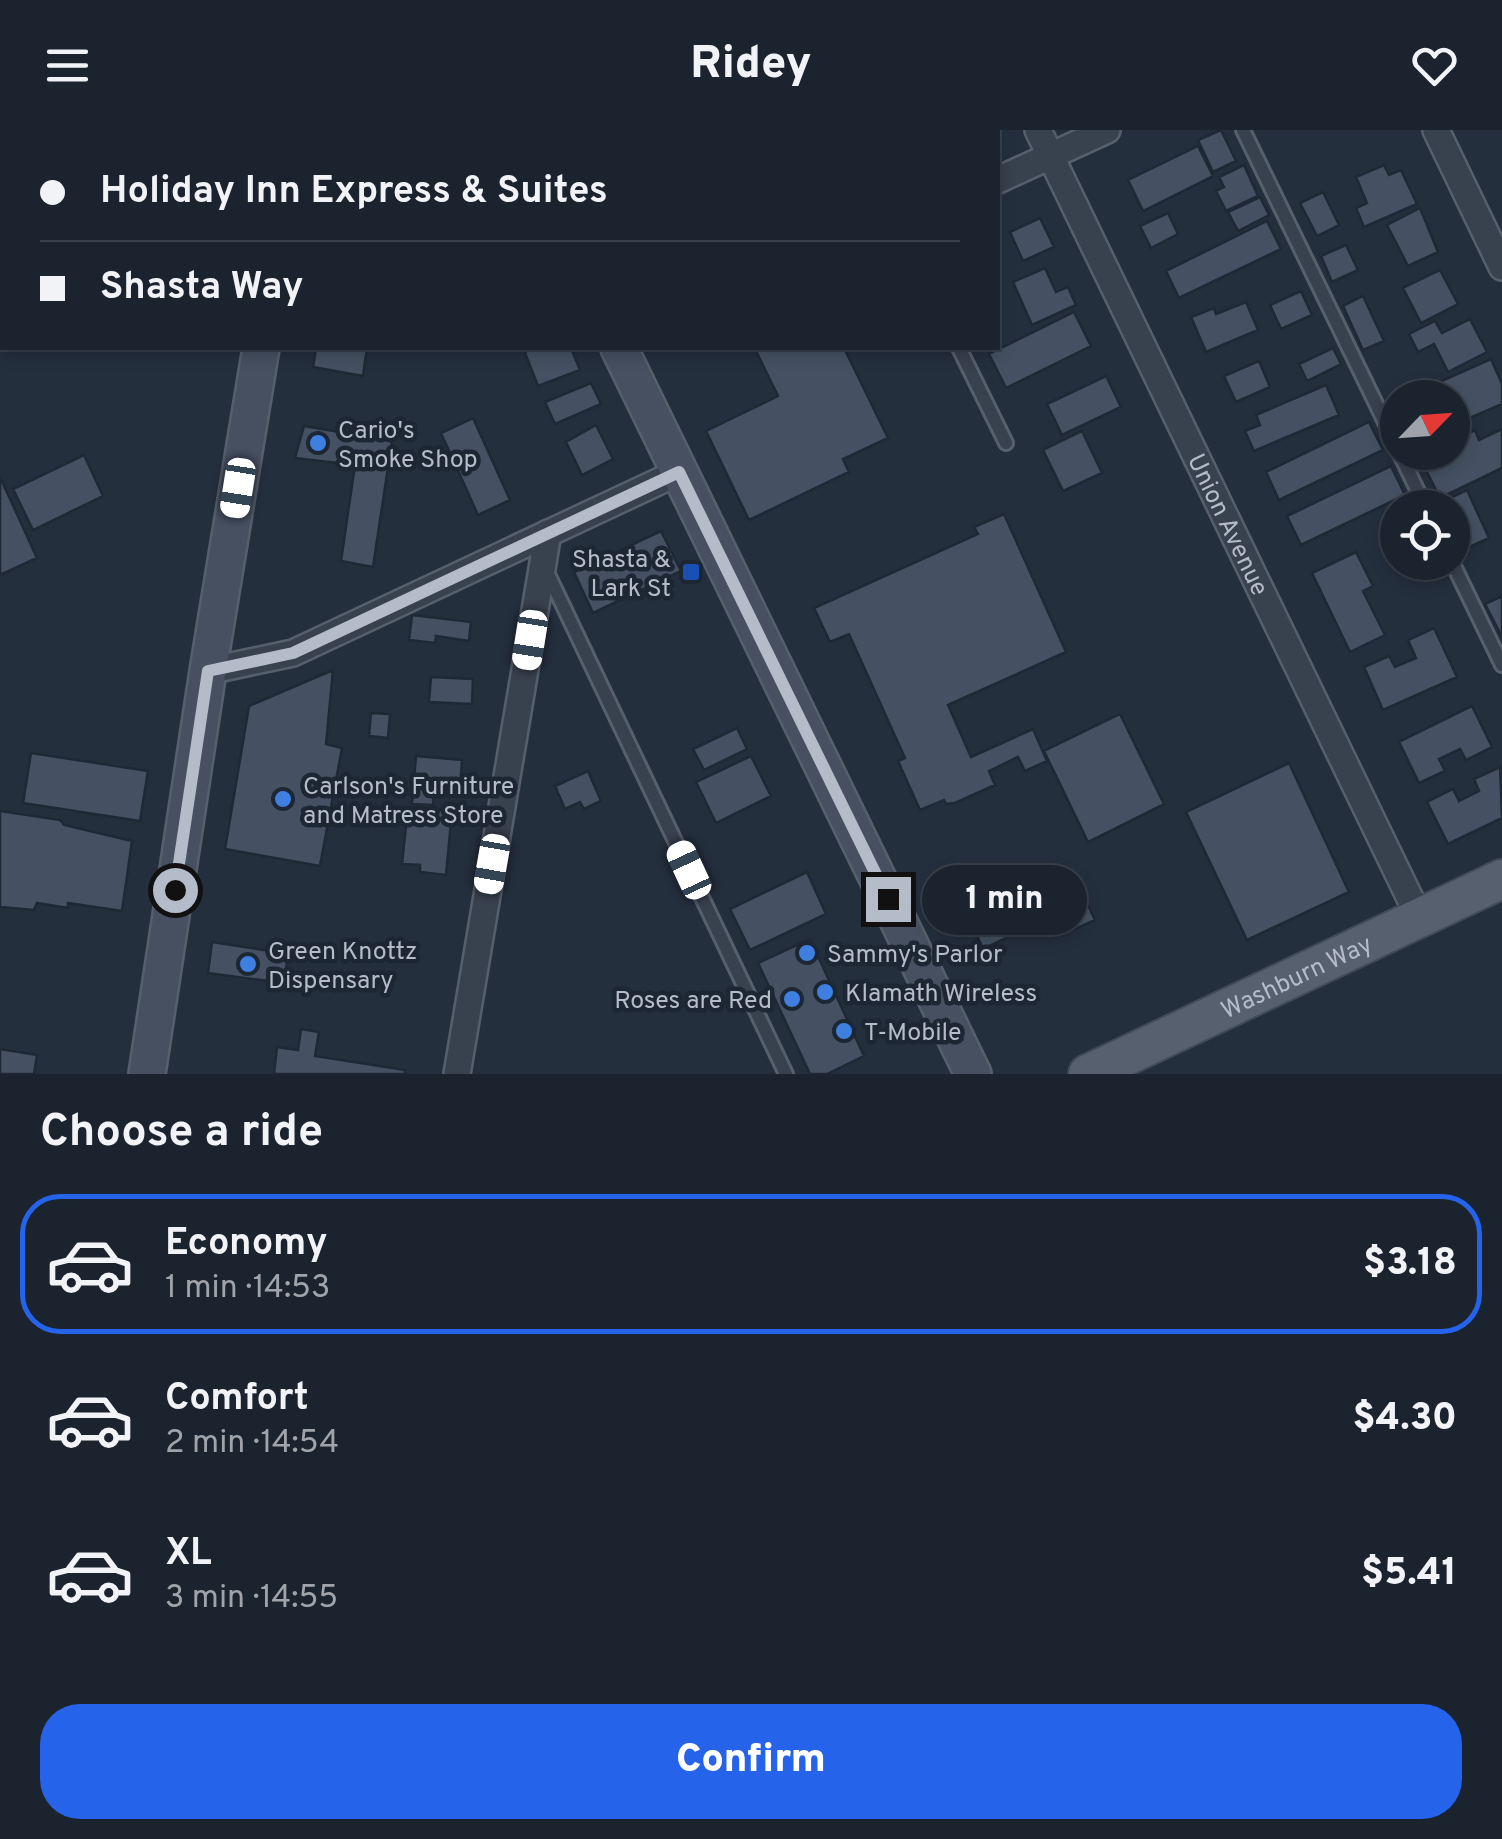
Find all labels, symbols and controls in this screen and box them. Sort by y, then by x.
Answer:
text: Ridey [690,37,812,94]
icon: menu [40,38,95,93]
icon: heart [1407,38,1462,93]
text: Holiday Inn Express & Suites [100,168,608,217]
text: Shasta Way [100,264,304,313]
north arrow [1380,380,1470,470]
map controls [1380,380,1470,580]
place label: Cario's Smoke Shop [338,416,478,477]
marker: Cario's Smoke Shop [307,432,329,454]
street label: Union Avenue [1178,449,1274,602]
car [218,456,258,520]
button: locate [1380,490,1470,580]
place label: Shasta & Lark St [572,545,671,606]
marker: Shasta & Lark St [680,561,702,583]
car [510,608,550,672]
place label: Carlson's Furniture and Matress Store [303,772,514,833]
marker: Carlson's Furniture and Matress Store [272,788,294,810]
car [472,832,512,896]
car [663,836,715,904]
callout: 1 min [923,864,1088,934]
route start [153,868,198,913]
route end [866,877,911,922]
text: 1 min [965,880,1044,920]
street label: Washburn Way [1217,929,1378,1028]
place label: Green Knottz Dispensary [268,937,417,998]
place label: Sammy's Parlor [827,940,1003,972]
marker: Sammy's Parlor [796,942,818,964]
marker: Green Knottz Dispensary [237,953,259,975]
place label: Klamath Wireless [845,979,1037,1011]
marker: Klamath Wireless [814,981,836,1003]
place label: Roses are Red [614,986,772,1018]
marker: Roses are Red [781,988,803,1010]
place label: T-Mobile [864,1018,962,1050]
marker: T-Mobile [833,1020,855,1042]
text: Choose a ride [40,1105,323,1162]
icon: car [45,1219,135,1309]
text: Economy [165,1220,327,1269]
text: $3.18 [1363,1240,1457,1289]
text: 1 min · 14:53 [165,1269,330,1309]
icon: car [45,1374,135,1464]
text: Comfort [165,1375,309,1424]
text: $4.30 [1352,1395,1457,1444]
text: 2 min · 14:54 [165,1424,339,1464]
icon: car [45,1529,135,1619]
text: XL [165,1530,212,1579]
text: $5.41 [1361,1550,1457,1599]
text: 3 min · 14:55 [165,1579,338,1619]
button: Confirm [40,1704,1462,1819]

